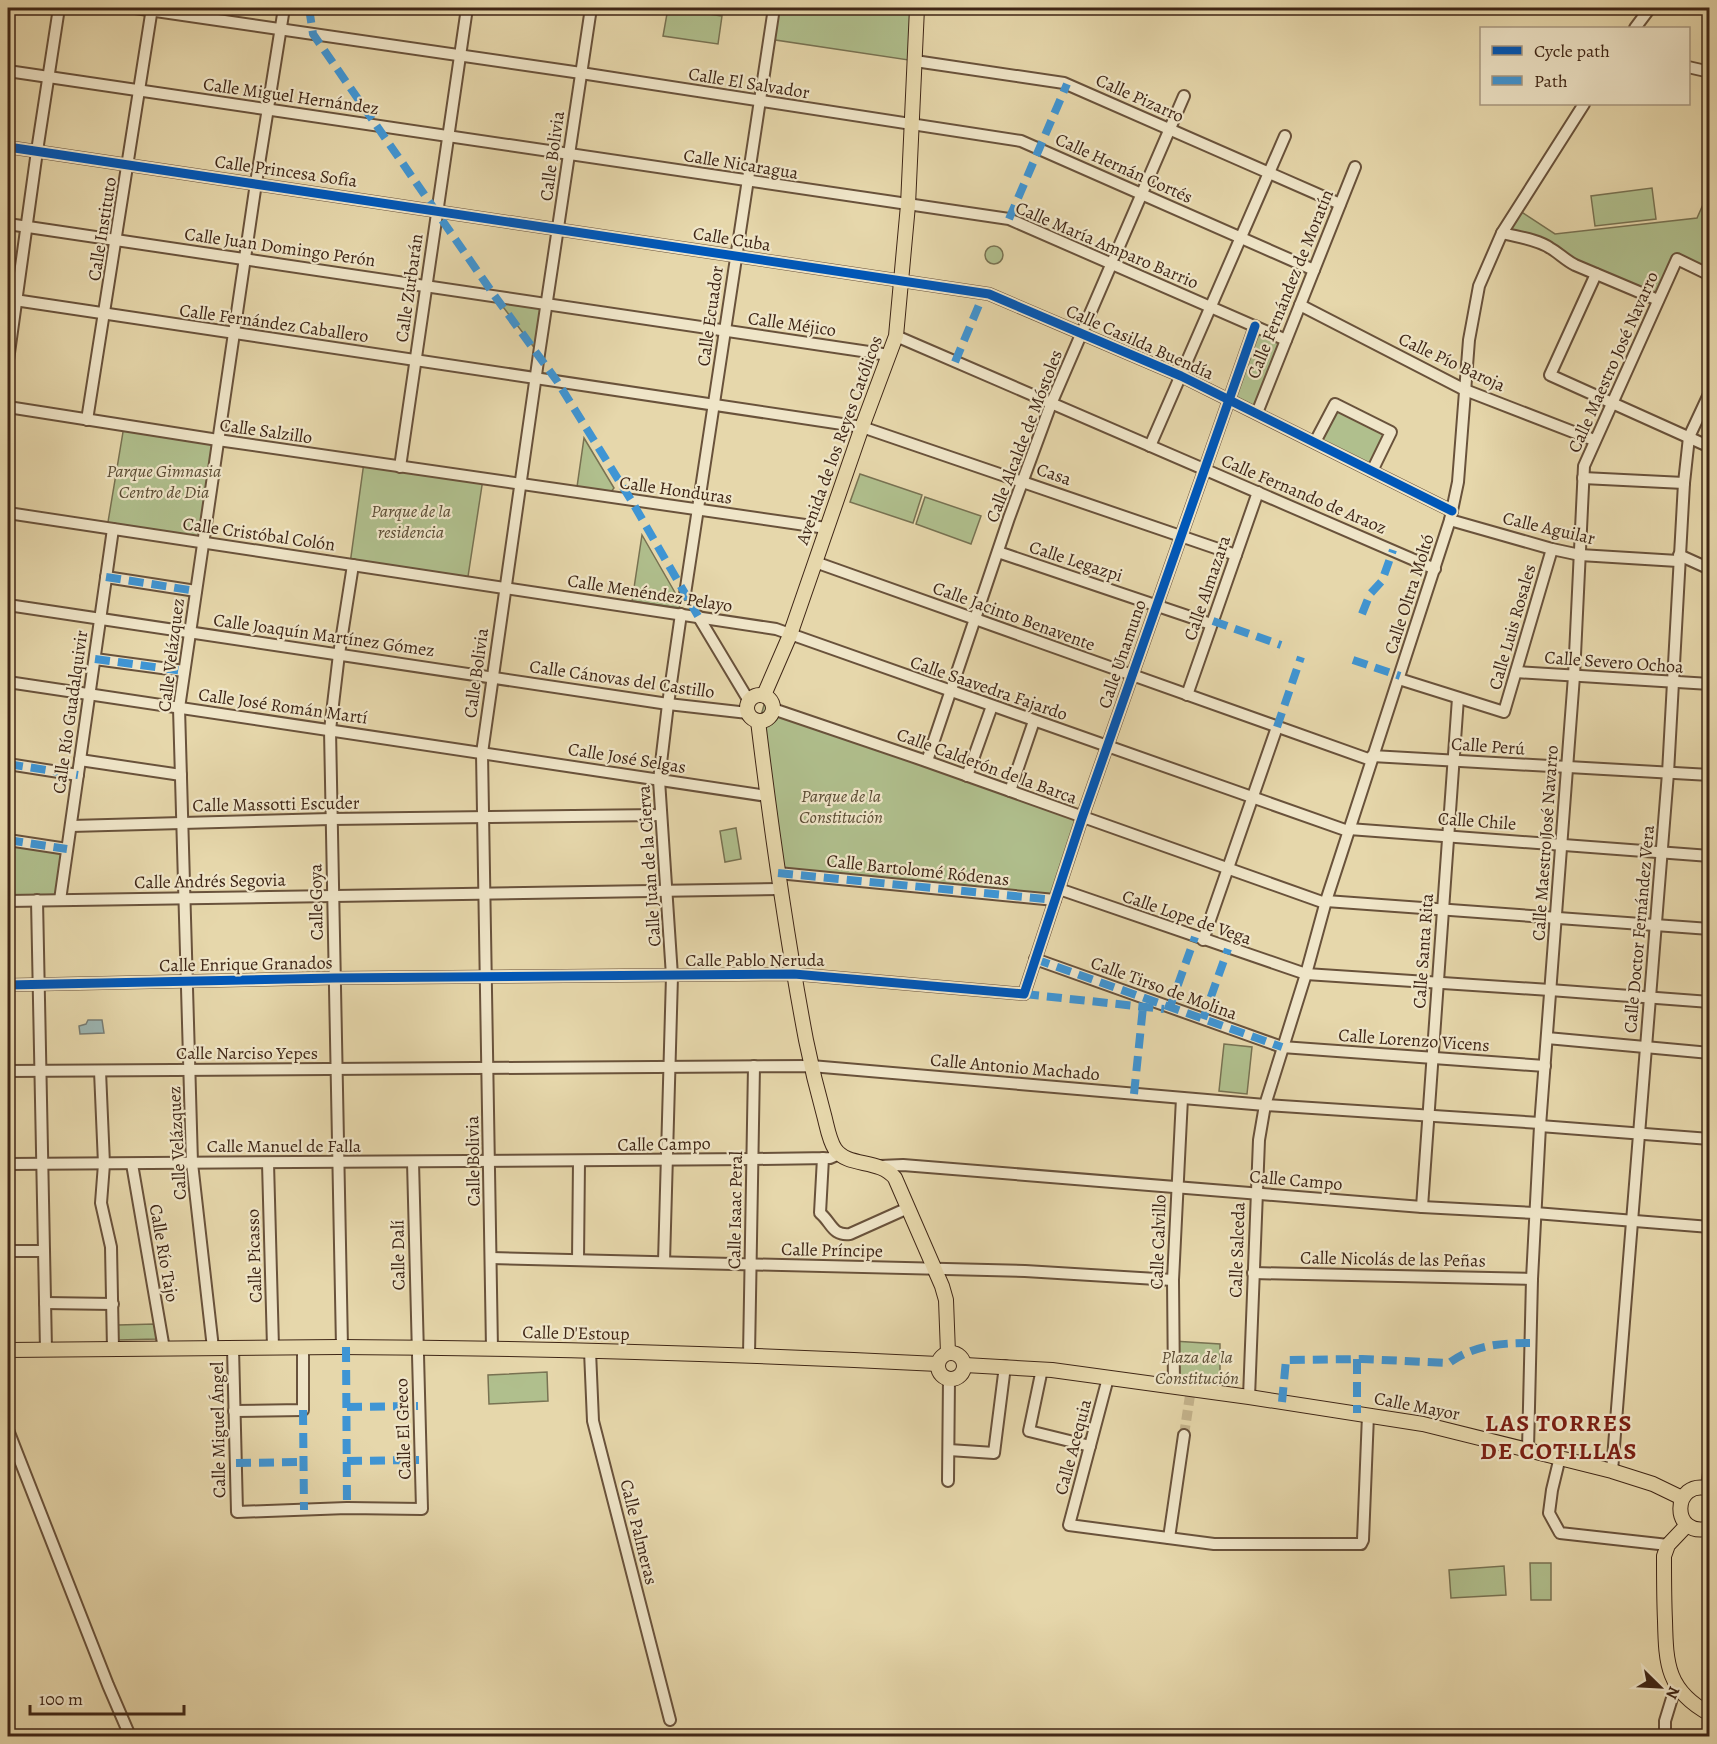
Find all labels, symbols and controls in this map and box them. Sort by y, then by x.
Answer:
legend [1480,27,1690,105]
text: Cycle path [1534,39,1610,63]
street label: Calle El Salvador [687,62,811,104]
street label: Calle Pizarro [1092,68,1188,128]
text: Path [1534,69,1568,93]
street label: Calle Miguel Hernández [202,72,380,120]
street label: Calle Bolivia [534,109,570,203]
street label: Calle Hernán Cortés [1052,127,1196,209]
street label: Calle Nicaragua [682,143,801,185]
street label: Calle Princesa Sofía [213,149,359,193]
street label: Calle Instituto [82,175,122,283]
street label: Calle Fernández de Moratín [1241,186,1339,382]
street label: Calle María Amparo Barrio [1012,196,1202,294]
street label: Calle Cuba [691,221,773,257]
street label: Calle Juan Domingo Perón [183,222,377,272]
street label: Calle Zurbarán [390,232,429,344]
street label: Calle Ecuador [691,264,729,368]
street label: Calle Maestro José Navarro [1562,267,1664,457]
street label: Calle Fernández Caballero [178,298,370,348]
street label: Calle Casilda Buendía [1062,299,1218,386]
street label: Calle Méjico [746,306,838,342]
street label: Calle Pío Baroja [1395,327,1510,397]
street label: Avenida de los Reyes Católicos [790,332,888,549]
street label: Calle Alcalde de Móstoles [980,346,1068,526]
street label: Calle Salzillo [218,413,314,449]
street label: Calle Fernando de Araoz [1218,448,1390,540]
street label: Casa [1033,457,1075,491]
park label: Parque Gimnasia Centro de Dia [107,459,221,504]
street label: Calle Honduras [618,470,734,510]
park label: Parque de la residencia [371,499,451,544]
street label: Calle Aguilar [1500,506,1598,550]
street label: Calle Cristóbal Colón [181,511,337,557]
street label: Calle Oltra Moltó [1378,531,1440,657]
street label: Calle Almazara [1178,532,1236,644]
street label: Calle Legazpi [1026,535,1126,587]
street label: Calle Luis Rosales [1483,561,1541,693]
street label: Calle Menéndez Pelayo [566,568,734,618]
street label: Calle Jacinto Benavente [930,575,1098,657]
street label: Calle Unamuno [1092,596,1152,712]
street label: Calle Velázquez [152,597,190,713]
street label: Calle Joaquín Martínez Gómez [212,608,436,662]
street label: Calle Bolivia [458,626,494,720]
street label: Calle Río Guadalquivir [47,629,93,795]
street label: Calle Severo Ochoa [1544,645,1685,679]
street label: Calle Saavedra Fajardo [907,650,1071,726]
street label: Calle Cánovas del Castillo [528,654,716,704]
street label: Calle José Román Martí [197,682,369,730]
street label: Calle Calderón de la Barca [893,722,1081,810]
street label: Calle Perú [1450,731,1526,761]
street label: Calle José Selgas [566,737,688,779]
street label: Calle Maestro José Navarro [1526,744,1564,942]
street label: Calle Juan de la Cierva [631,784,667,948]
park label: Parque de la Constitución [799,784,883,829]
street label: Calle Massotti Escuder [192,791,360,817]
street label: Calle Chile [1437,806,1517,836]
street label: Calle Doctor Fernández Vera [1618,823,1660,1034]
street label: Calle Bartolomé Ródenas [825,848,1011,892]
street label: Calle Goya [303,863,329,940]
street label: Calle Andrés Segovia [134,868,287,894]
street label: Calle Lope de Vega [1119,884,1255,951]
street label: Calle Santa Rita [1407,892,1439,1010]
street label: Calle Pablo Neruda [685,948,825,972]
street label: Calle Enrique Granados [159,950,333,978]
street label: Calle Tirso de Molina [1088,950,1241,1026]
street label: Calle Lorenzo Vicens [1338,1023,1490,1057]
street label: Calle Narciso Yepes [176,1041,318,1065]
street label: Calle Antonio Machado [929,1048,1101,1086]
street label: Calle Velázquez [162,1085,192,1201]
street label: Calle Bolivia [460,1115,486,1206]
street label: Calle Campo [617,1131,711,1157]
street label: Calle Manuel de Falla [207,1134,362,1158]
street label: Calle Isaac Peral [722,1150,748,1269]
street label: Calle Campo [1249,1164,1343,1196]
street label: Calle Calvillo [1144,1194,1172,1290]
street label: Calle Salceda [1223,1201,1251,1298]
street label: Calle Río Tajo [144,1202,184,1304]
street label: Calle Picasso [240,1209,268,1303]
street label: Calle Dalí [385,1220,411,1290]
street label: Calle Príncipe [781,1237,883,1263]
street label: Calle Nicolás de las Peñas [1300,1245,1486,1273]
street label: Calle D'Estoup [522,1320,630,1346]
park label: Plaza de la Constitución [1155,1345,1239,1390]
street label: Calle Miguel Ángel [205,1361,231,1498]
street label: Calle El Greco [389,1378,417,1480]
street label: Calle Mayor [1372,1386,1462,1426]
street label: Calle Acequia [1049,1396,1097,1498]
district label: LAS TORRES DE COTILLAS [1480,1407,1638,1467]
street label: Calle Palmeras [614,1477,664,1587]
north arrow [1630,1657,1690,1717]
scale bar [30,1678,184,1716]
text: N [1660,1683,1685,1703]
text: 100 m [39,1687,83,1711]

